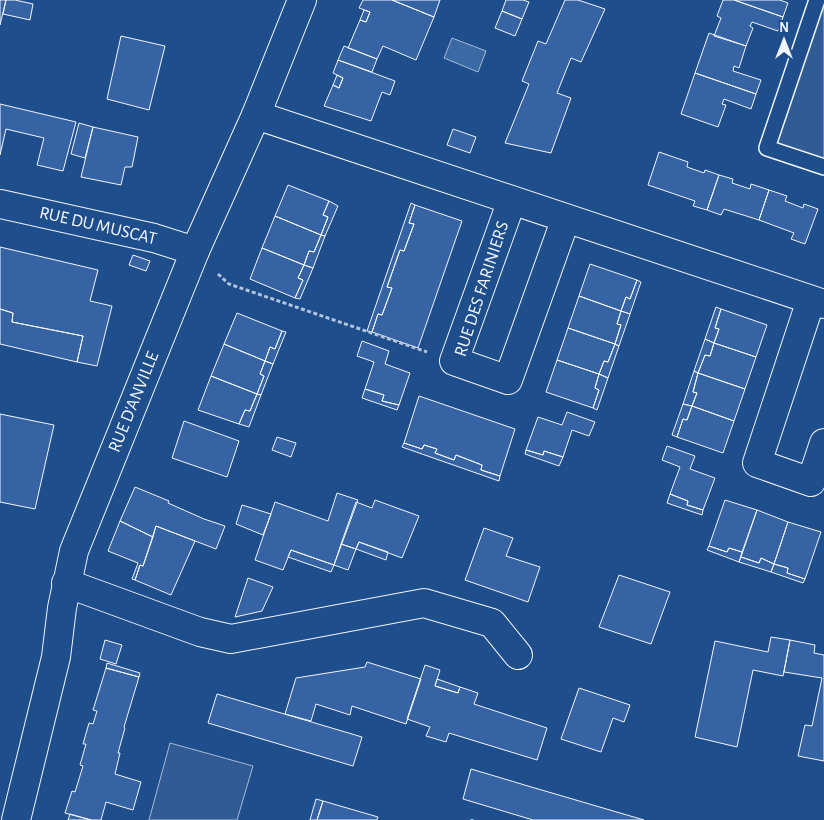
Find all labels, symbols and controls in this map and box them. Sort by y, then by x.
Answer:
north arrow [759,15,809,65]
text: N [779,21,789,35]
street label: RUE DU MUSCAT [38,204,159,248]
street label: RUE DES FARINIERS [452,219,512,359]
street label: RUE D'ANVILLE [106,349,162,455]

